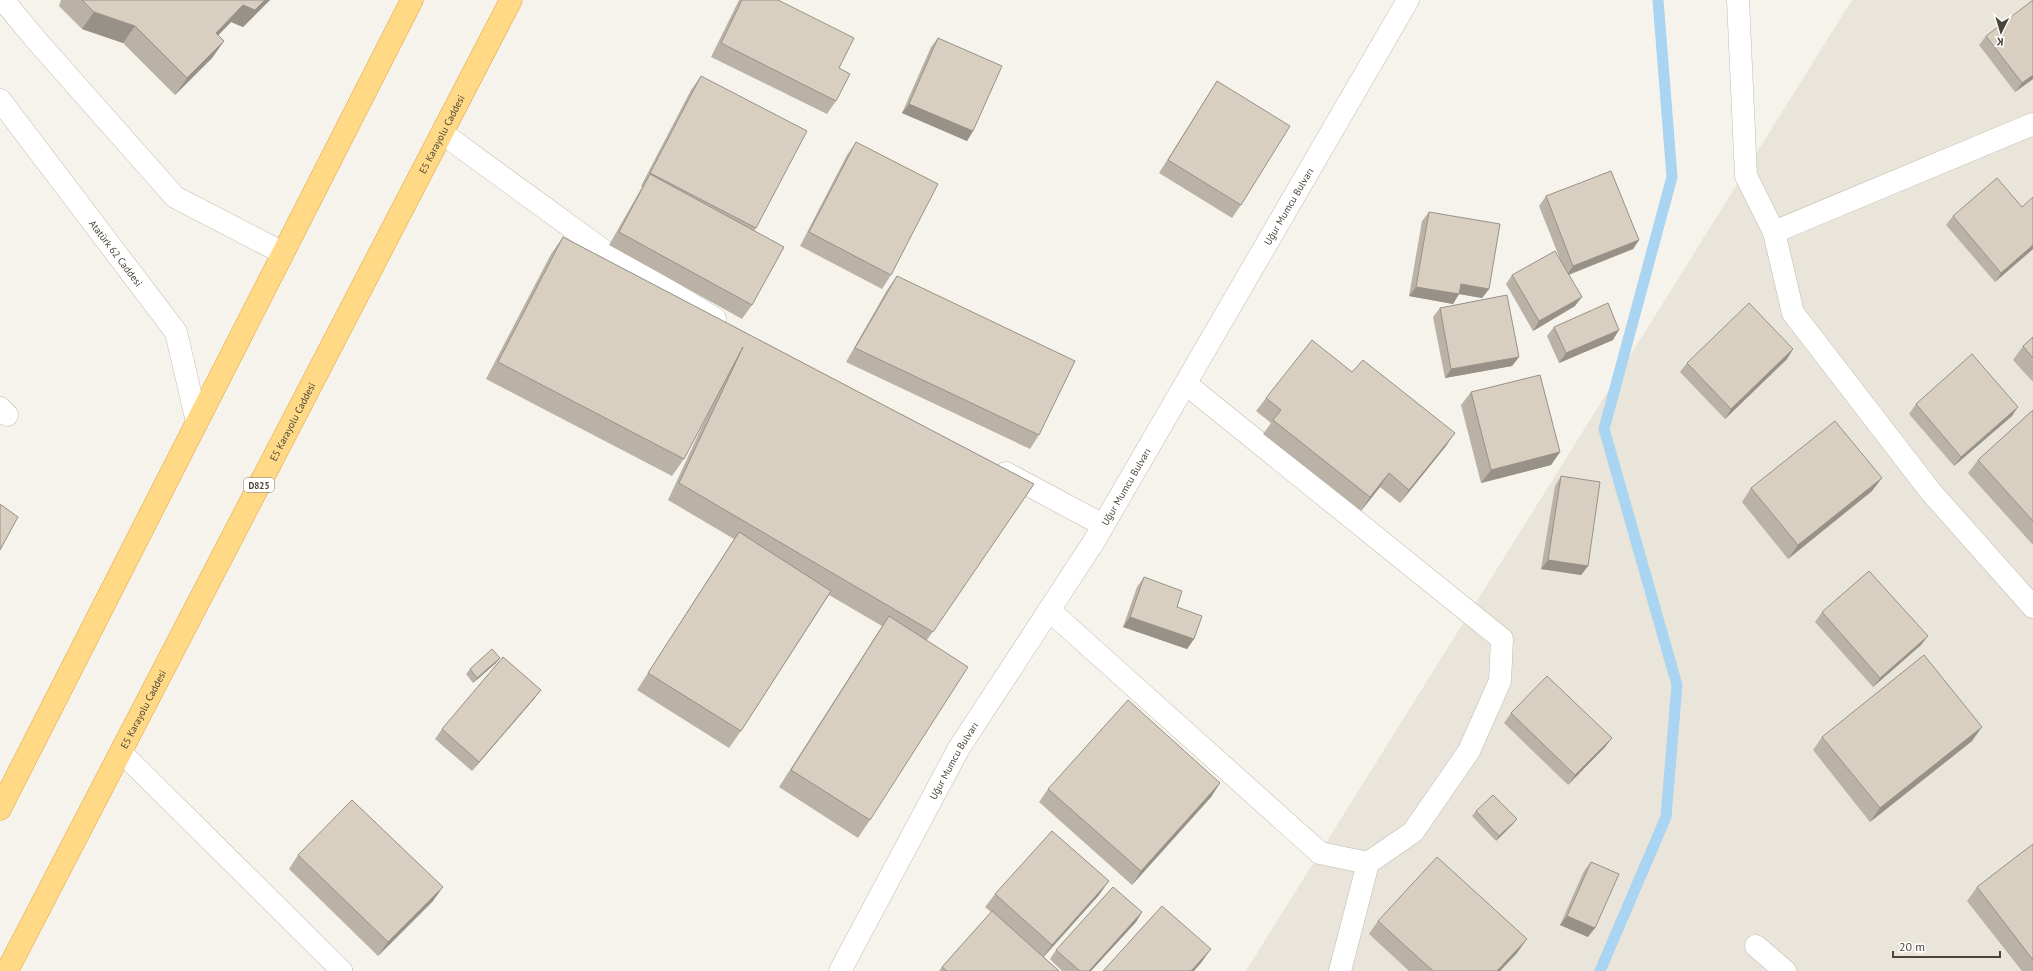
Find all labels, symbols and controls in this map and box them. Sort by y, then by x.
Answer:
north arrow [1981,12,2021,52]
text: K [1996,35,2004,49]
street label: E5 Karayolu Caddesi [416,92,467,176]
street label: Uğur Mumcu Bulvarı [1261,165,1316,247]
street label: Atatürk 62 Caddesi [87,217,145,289]
street label: E5 Karayolu Caddesi [266,380,318,463]
street label: Uğur Mumcu Bulvarı [1098,445,1153,528]
road number: D825 [244,478,274,492]
street label: E5 Karayolu Caddesi [117,668,169,751]
street label: Uğur Mumcu Bulvarı [926,719,981,802]
scale bar [1893,933,2000,959]
text: 20 m [1899,939,1925,954]

